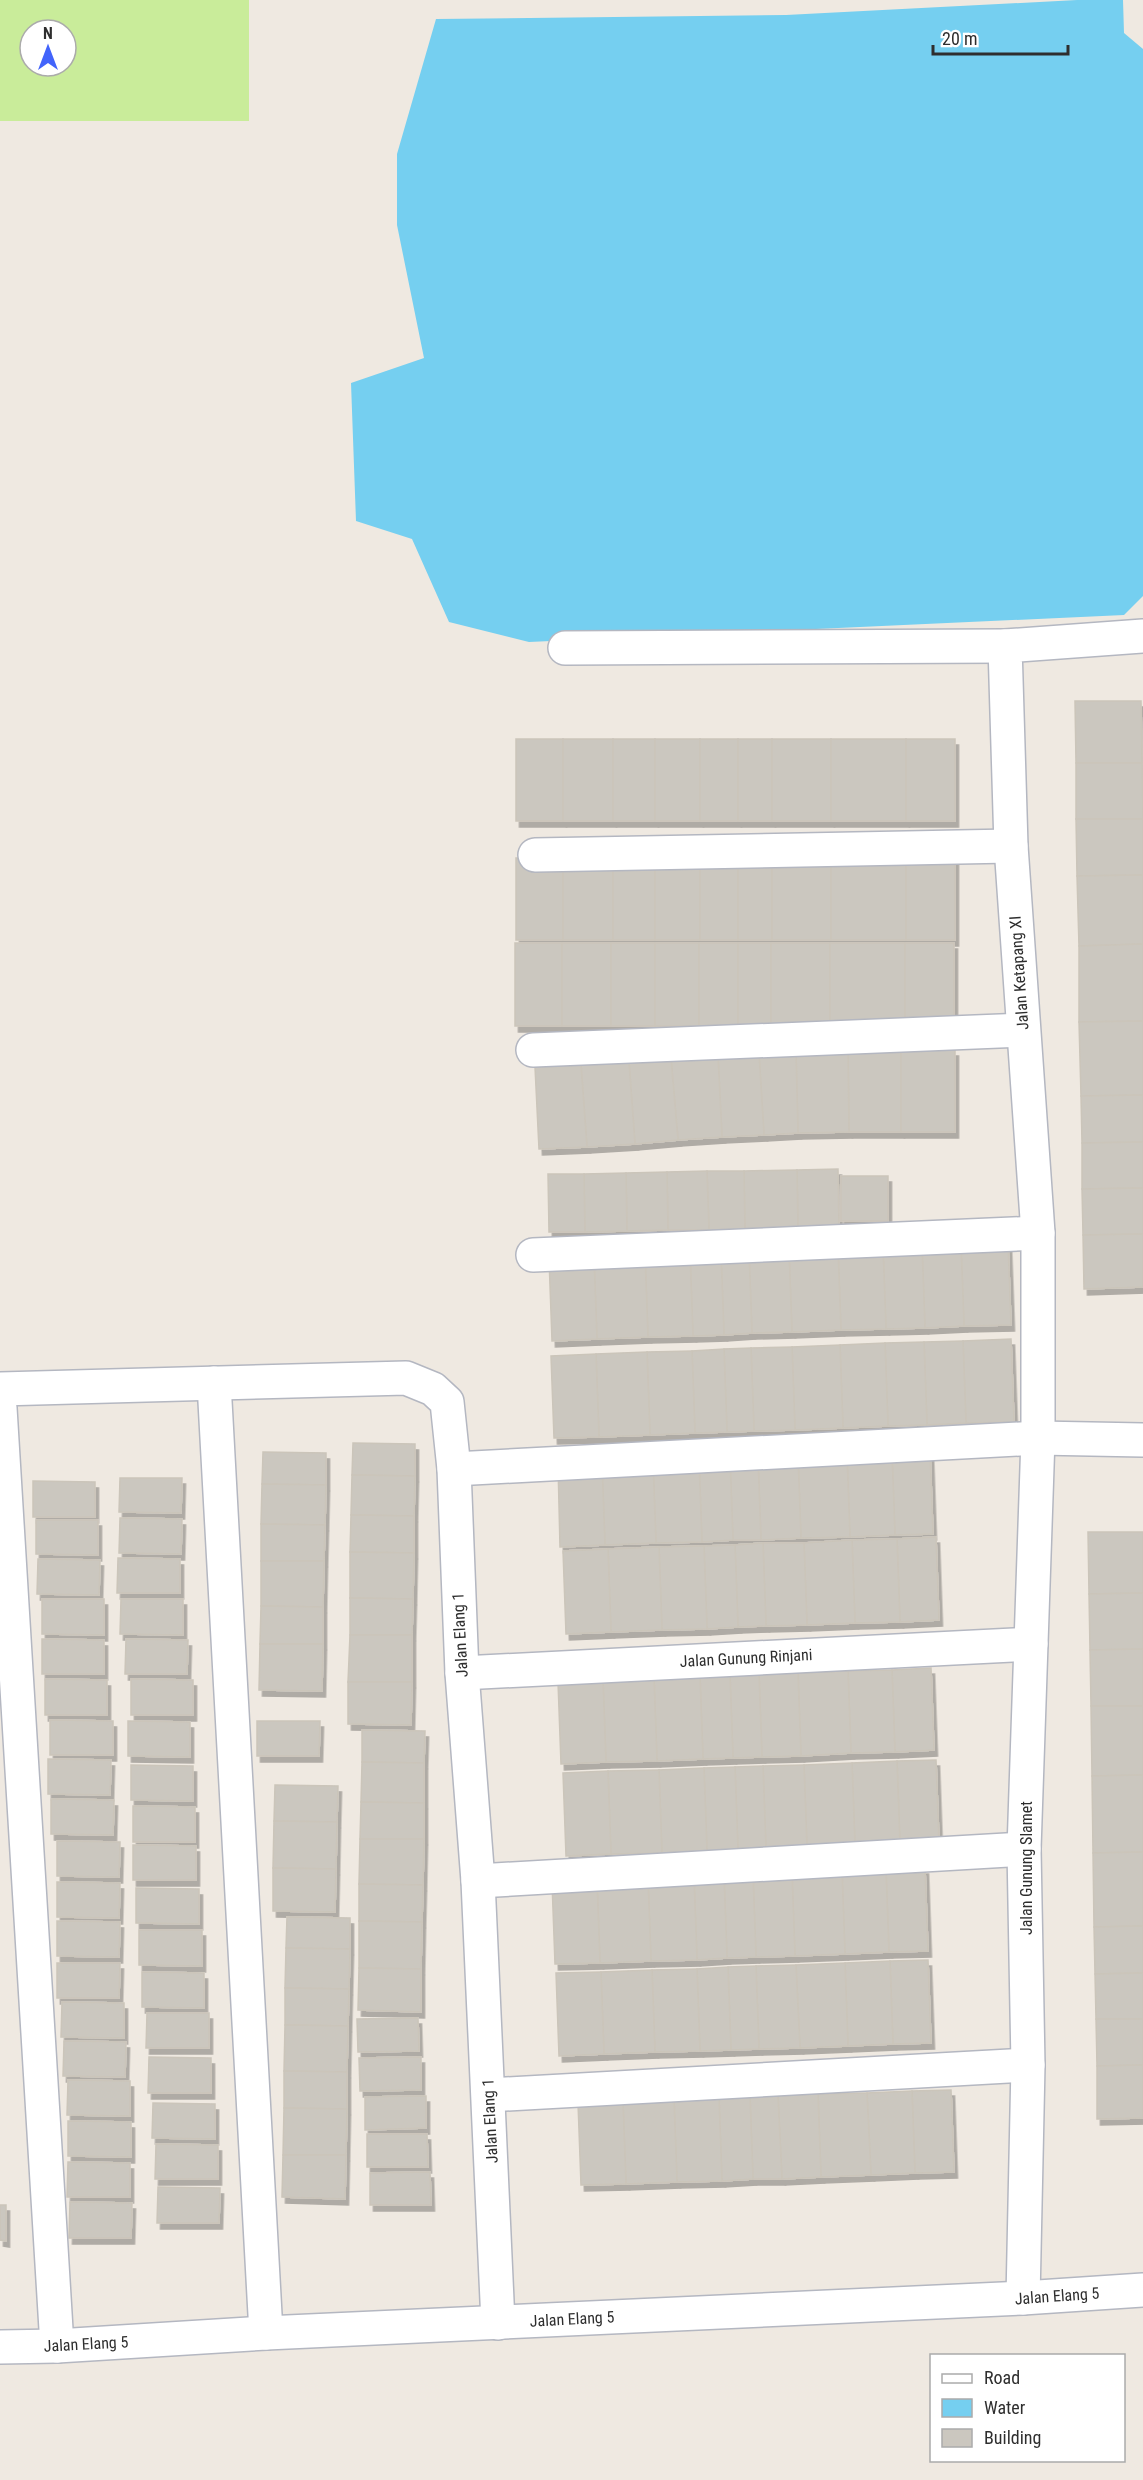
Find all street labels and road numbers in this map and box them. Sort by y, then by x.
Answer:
street label: Jalan Ketapang XI [1006,915,1032,1031]
street label: Jalan Elang 1 [448,1592,472,1678]
street label: Jalan Gunung Rinjani [679,1645,813,1671]
street label: Jalan Gunung Slamet [1017,1801,1036,1935]
street label: Jalan Elang 1 [478,2078,502,2164]
street label: Jalan Elang 5 [1014,2284,1100,2308]
street label: Jalan Elang 5 [529,2307,615,2331]
street label: Jalan Elang 5 [43,2332,129,2356]

